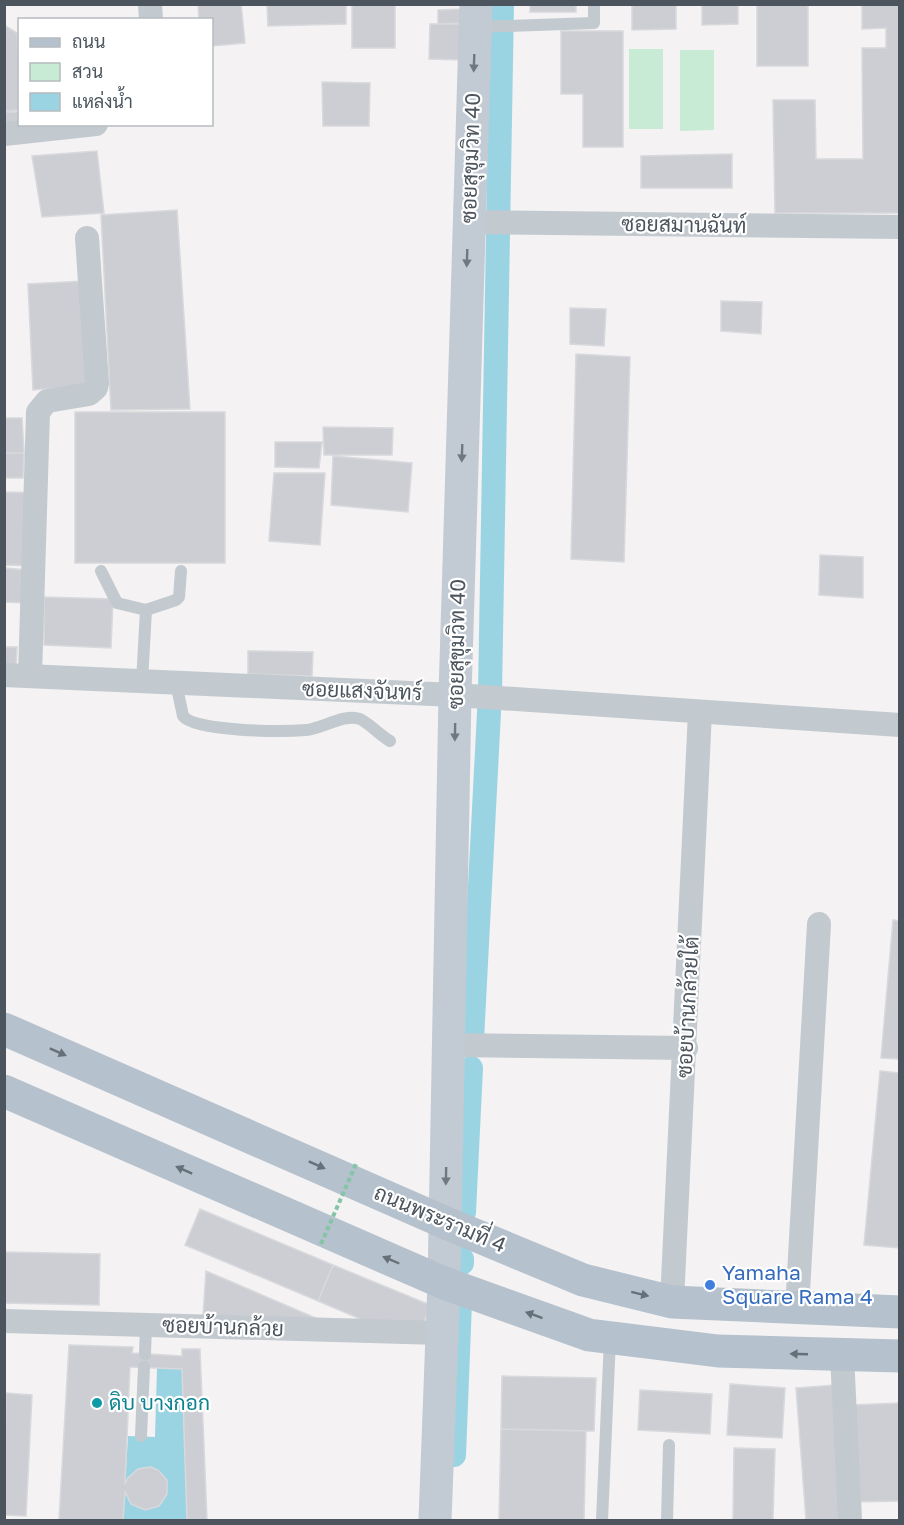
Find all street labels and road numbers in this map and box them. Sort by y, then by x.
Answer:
street label: ซอยสุขุมวิท 40 [455,92,487,224]
street label: ซอยสมานฉันท์ [621,210,747,238]
street label: ซอยสุขุมวิท 40 [442,579,472,709]
street label: ซอยแสงจันทร์ [302,675,423,705]
street label: ซอยบ้านกล้วยใต้ [670,935,704,1079]
street label: ถนนพระรามที่ 4 [371,1173,513,1258]
street label: ซอยบ้านกล้วย [162,1311,284,1341]

